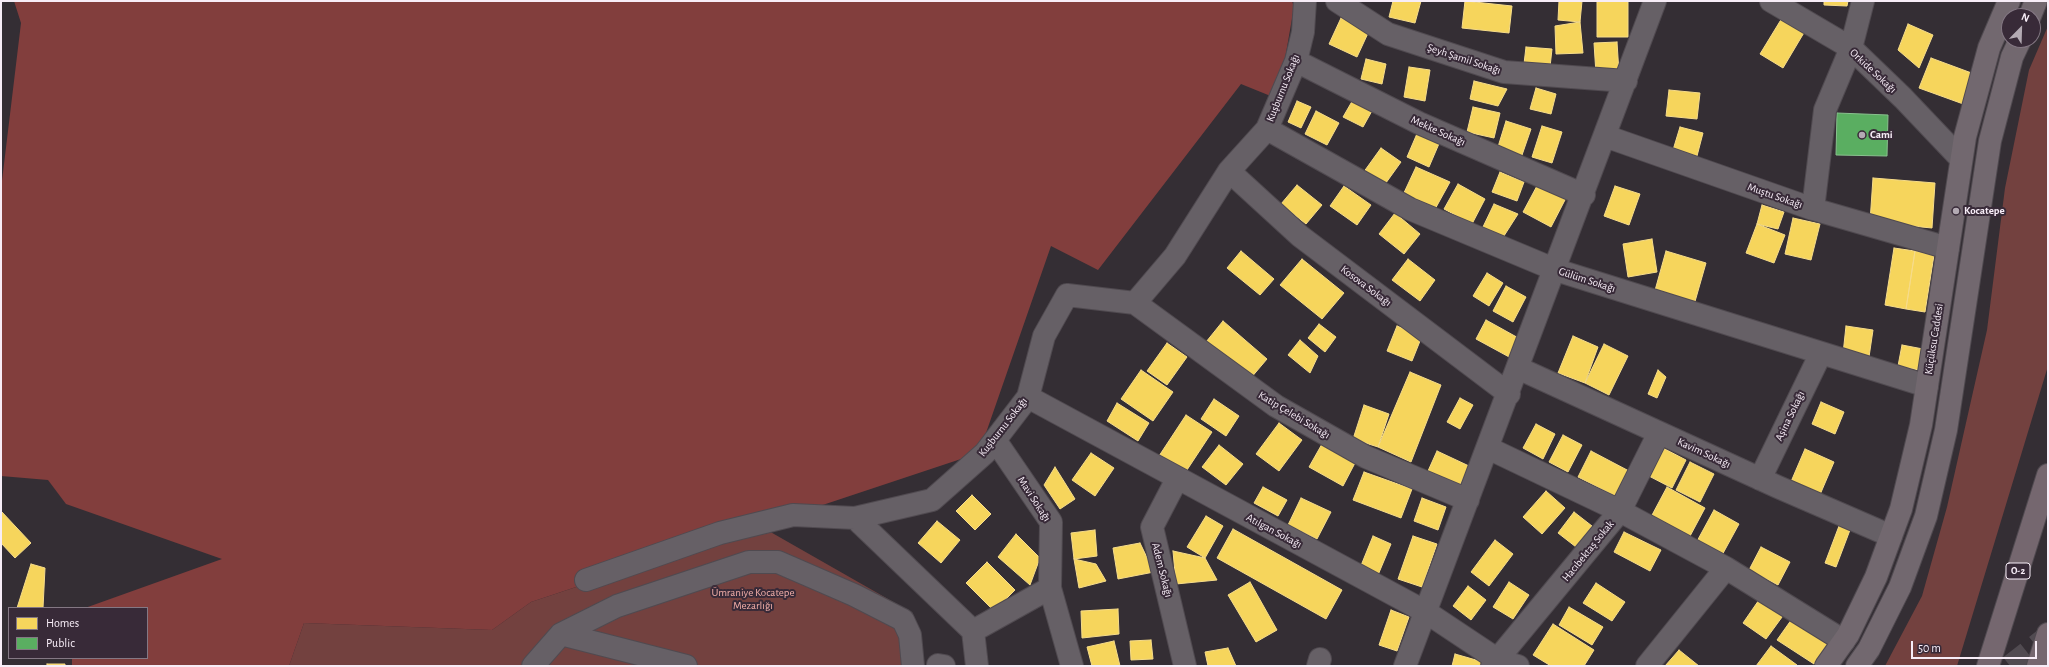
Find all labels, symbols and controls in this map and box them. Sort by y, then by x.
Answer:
north arrow [2001,8,2041,48]
text: N [2020,11,2031,24]
street label: Şeyh Şamil Sokağı [1426,41,1502,77]
street label: Orkide Sokağı [1847,46,1899,96]
street label: Kuşburnu Sokağı [1263,52,1303,124]
street label: Mekke Sokağı [1409,113,1467,149]
place label: Cami [1870,128,1893,142]
marker: Cami [1857,130,1867,140]
street label: Muştu Sokağı [1746,180,1804,212]
place label: Kocatepe [1964,204,2005,218]
marker: Kocatepe [1951,206,1961,216]
street label: Kosova Sokağı [1338,263,1394,309]
street label: Gülüm Sokağı [1557,265,1617,295]
street label: Küçüksu Caddesi [1922,303,1946,375]
street label: Katip Çelebi Sokağı [1256,388,1332,442]
street label: Aşina Sokağı [1772,389,1808,443]
street label: Kuşburnu Sokağı [976,395,1030,459]
street label: Kavim Sokağı [1675,435,1733,471]
street label: Mavi Sokağı [1015,474,1053,524]
street label: Atılgan Sokağı [1244,511,1304,551]
street label: Hacıbektaş Sokak [1559,518,1617,584]
street label: Adem Sokağı [1149,541,1175,599]
road number: O-2 [2006,563,2030,579]
park label: Ümraniye Kocatepe Mezarlığı [712,586,794,612]
legend [8,607,148,659]
text: Homes [46,617,79,629]
scale bar [1913,633,2039,659]
text: Public [46,637,75,649]
text: 50 m [1918,642,1941,654]

